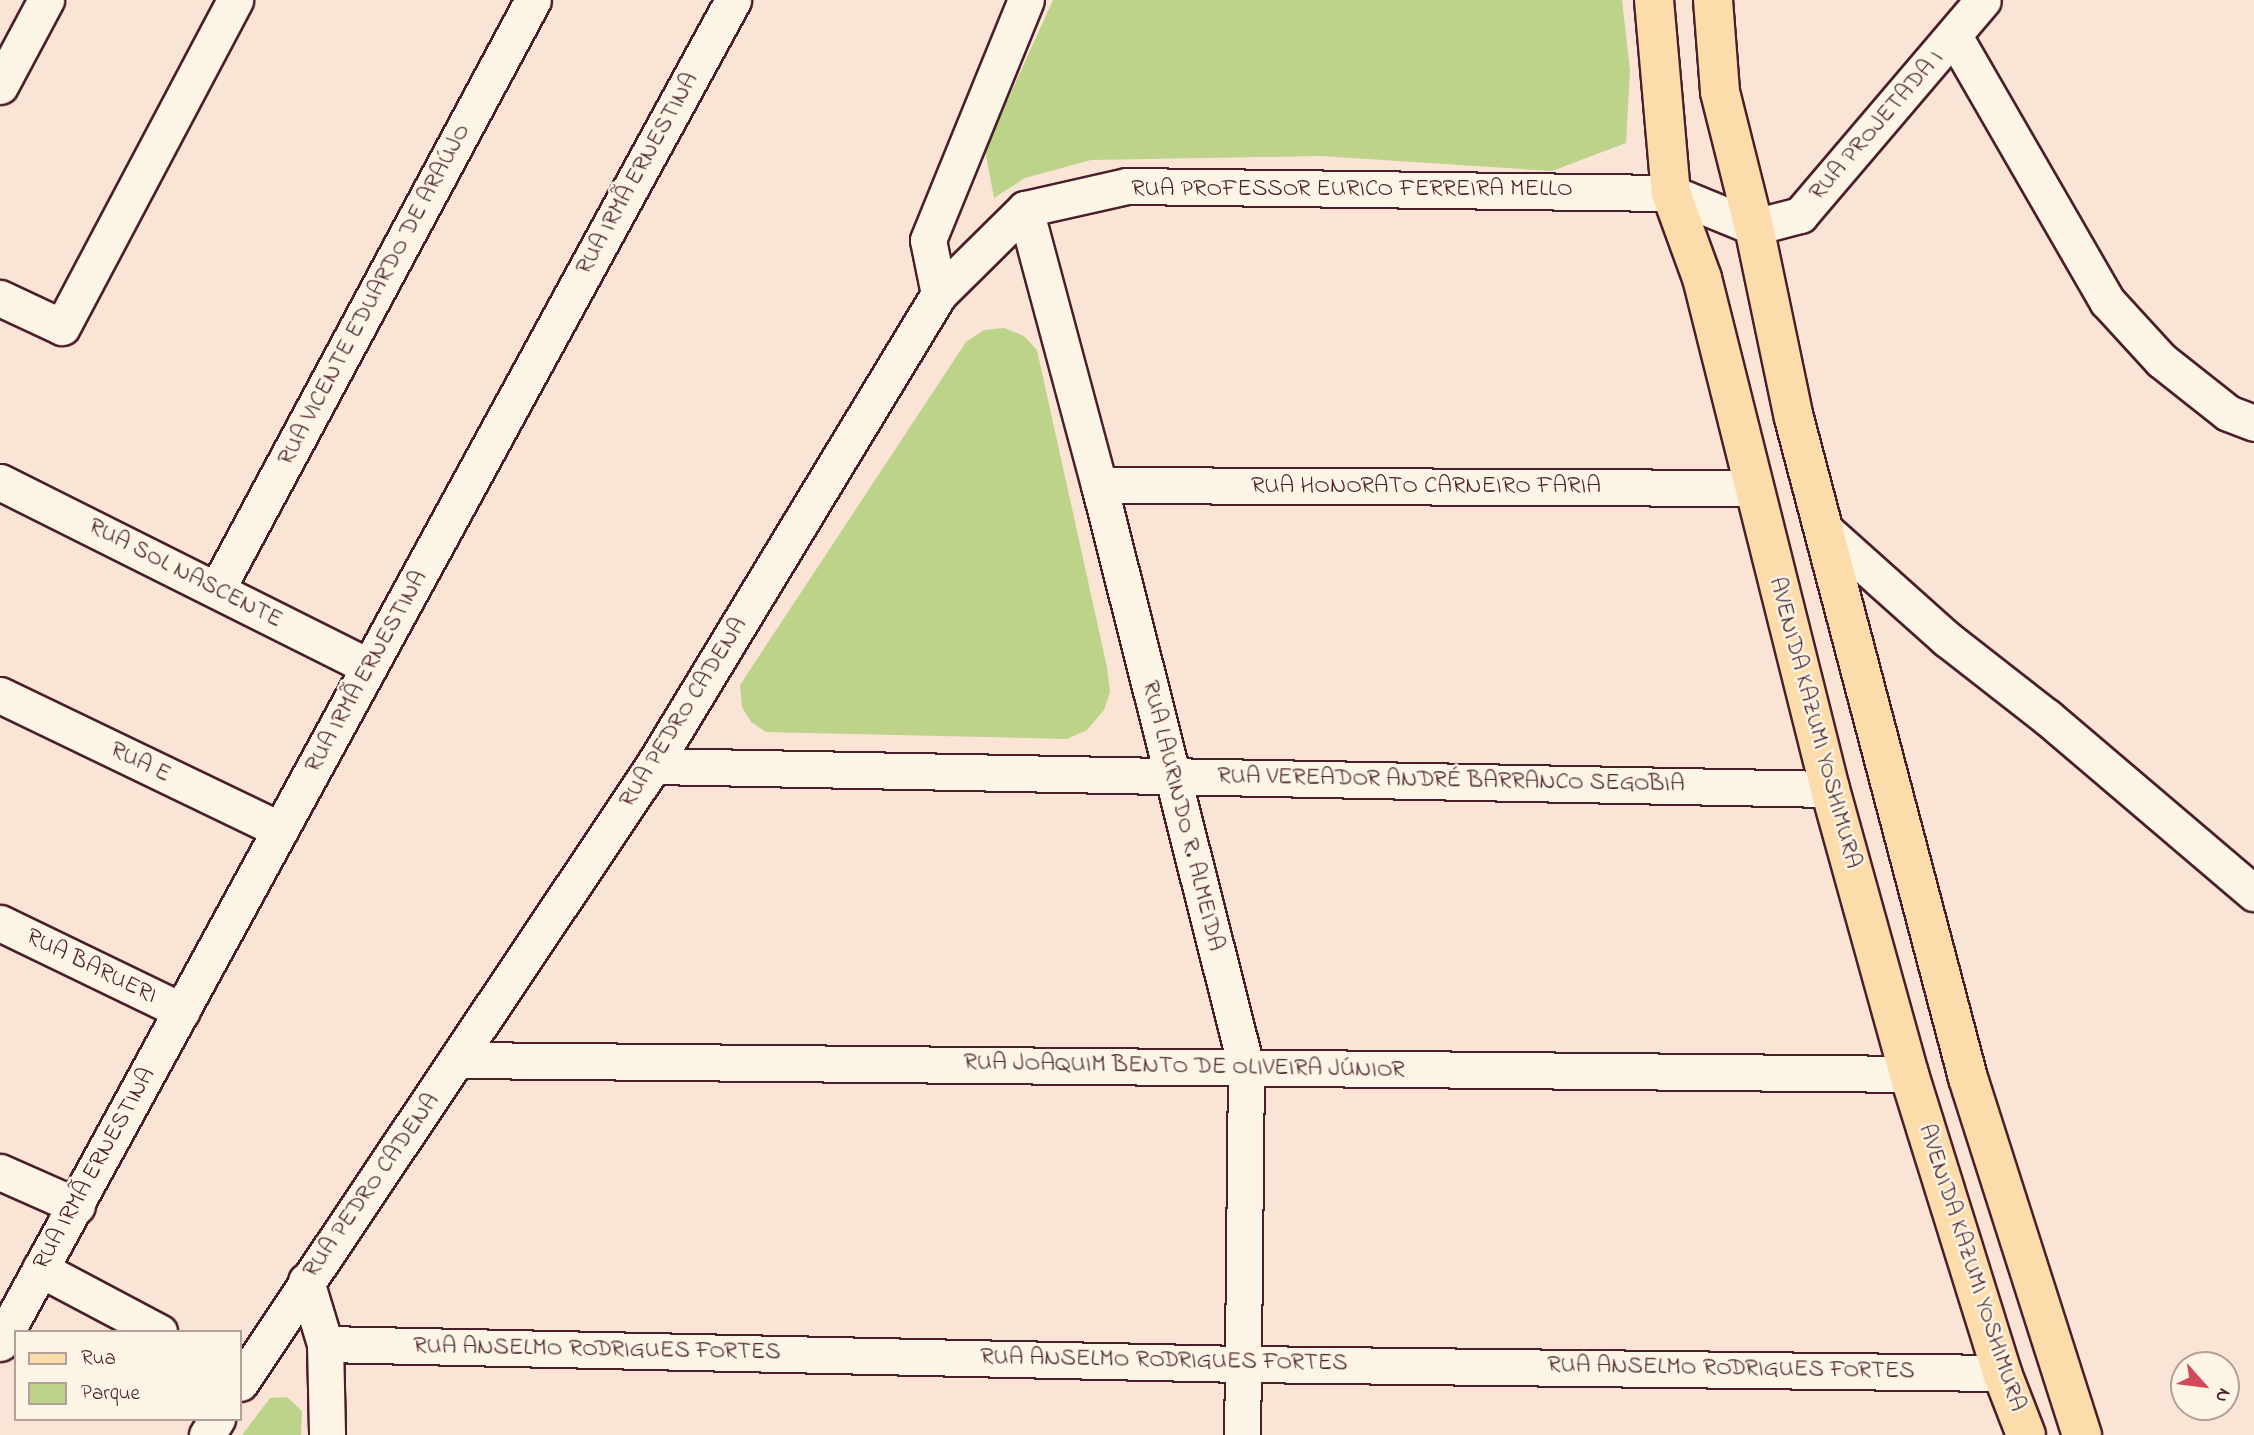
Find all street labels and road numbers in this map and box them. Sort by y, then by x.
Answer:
street label: RUA PROJETADA I [1804,45,1950,207]
street label: RUA IRMÃ ERNESTINA [570,68,706,280]
street label: RUA VICENTE EDUARDO DE ARAÚJO [272,119,478,471]
street label: RUA PROFESSOR EURICO FERREIRA MELLO [1131,176,1573,204]
street label: RUA HONORATO CARNEIRO FARIA [1251,473,1601,501]
street label: RUA SOL NASCENTE [83,513,287,635]
street label: RUA IRMÃ ERNESTINA [299,566,435,778]
street label: AVENIDA KAZUMI YOSHIMURA [1761,574,1867,872]
street label: RUA PEDRO CADENA [614,613,754,813]
street label: RUA LAURINDO R. ALMEIDA [1134,678,1230,954]
street label: RUA E [105,736,175,790]
street label: RUA VEREADOR ANDRÉ BARRANCO SEGOBIA [1217,763,1685,799]
street label: RUA BARUERI [21,923,161,1011]
street label: RUA JOAQUIM BENTO DE OLIVEIRA JÚNIOR [963,1049,1405,1085]
street label: RUA IRMÃ ERNESTINA [27,1063,163,1275]
street label: RUA PEDRO CADENA [297,1088,447,1284]
street label: AVENIDA KAZUMI YOSHIMURA [1911,1121,2031,1415]
street label: RUA ANSELMO RODRIGUES FORTES [413,1332,781,1368]
street label: RUA ANSELMO RODRIGUES FORTES [980,1343,1348,1379]
street label: RUA ANSELMO RODRIGUES FORTES [1547,1351,1915,1387]

